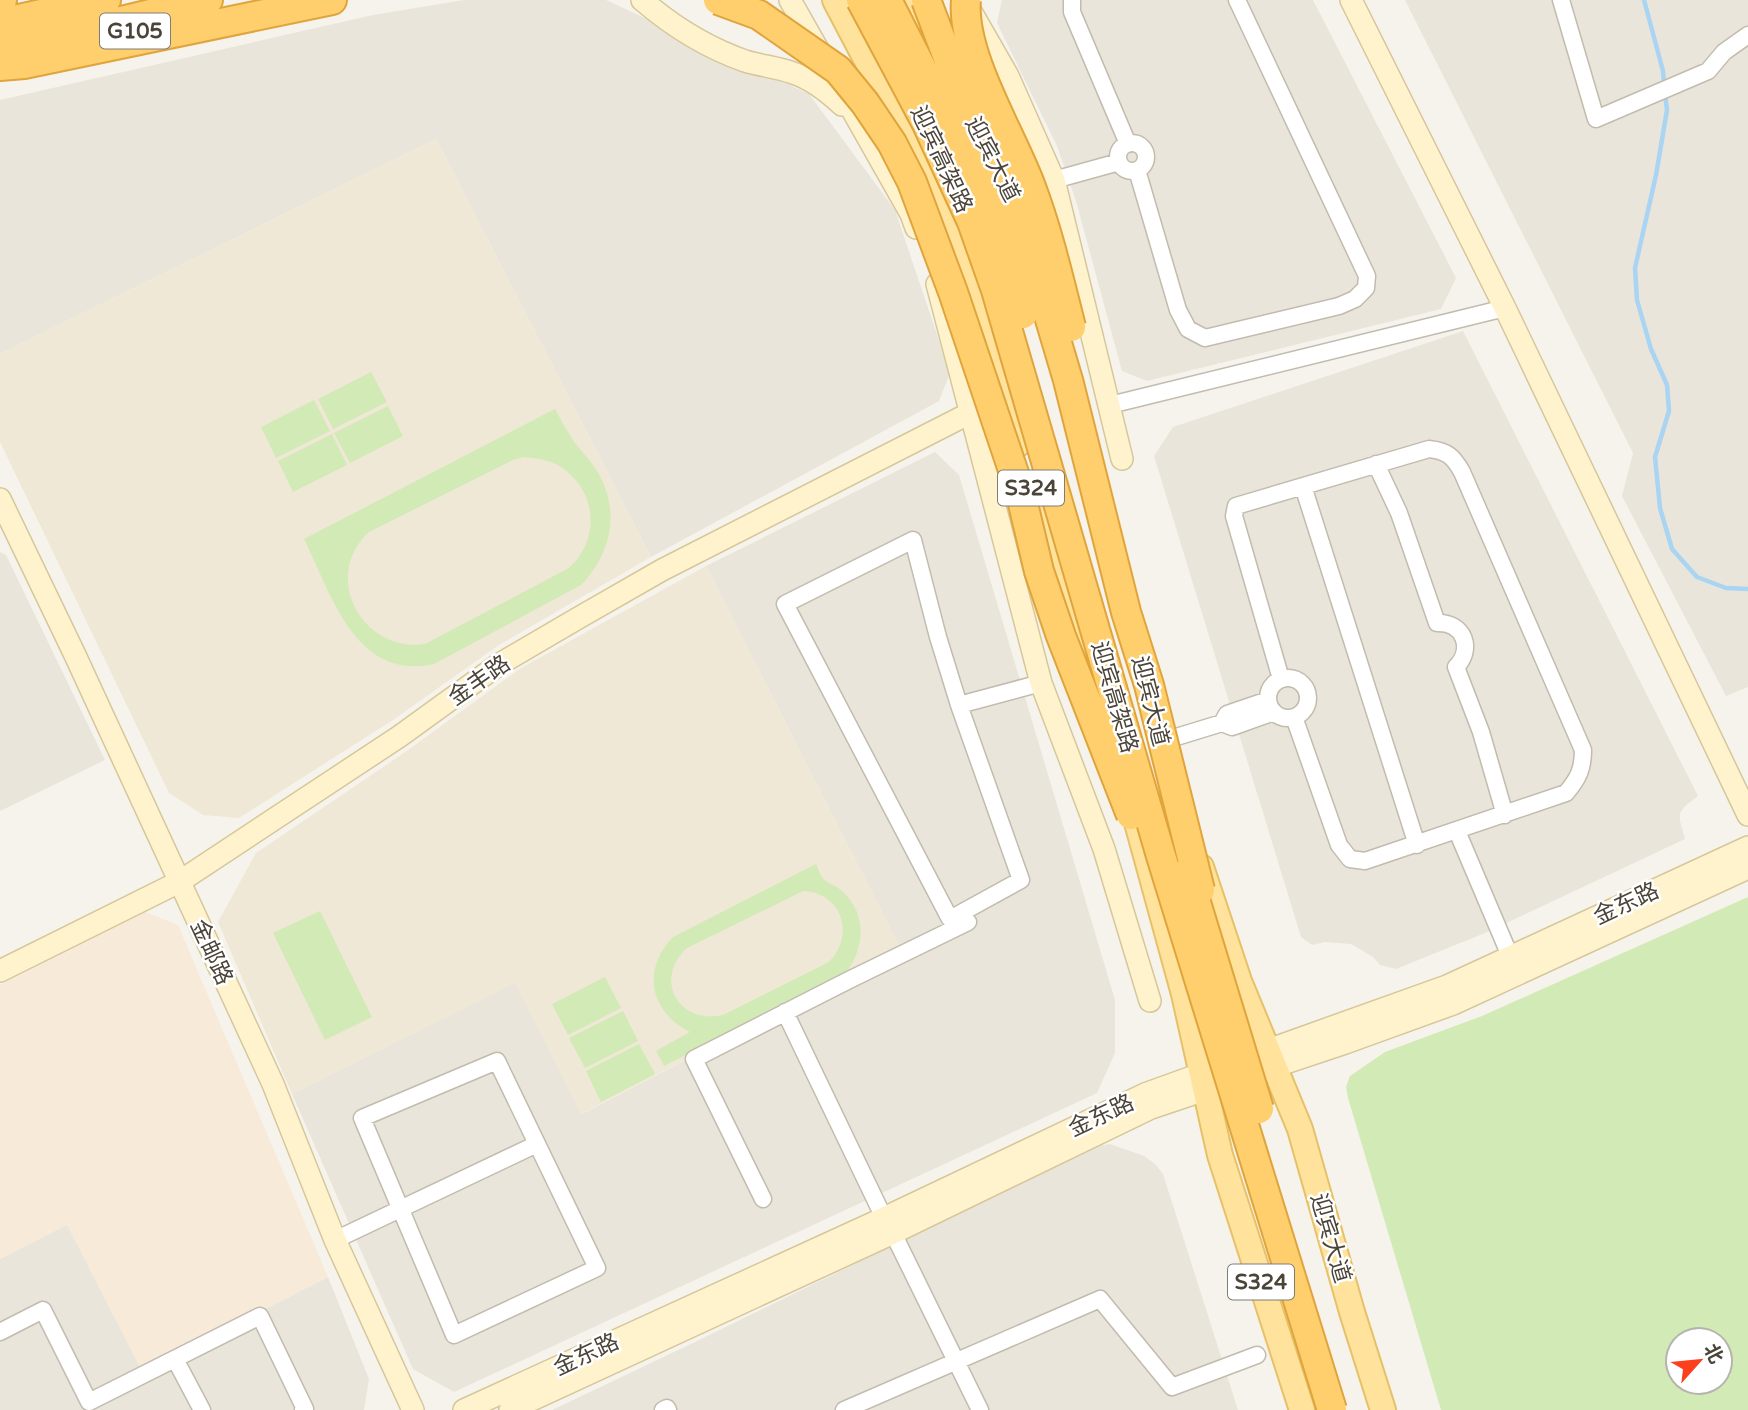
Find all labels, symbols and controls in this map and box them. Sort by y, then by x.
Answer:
road number: G105 [100,14,170,48]
street label: 迎宾高架路 [904,101,978,217]
street label: 迎宾大道 [959,112,1025,207]
road number: S324 [998,470,1064,505]
street label: 迎宾高架路 [1085,638,1143,756]
street label: 金丰路 [443,650,516,712]
street label: 迎宾大道 [1125,653,1175,749]
street label: 金东路 [1589,877,1664,931]
street label: 金邮路 [184,915,238,990]
street label: 金东路 [1064,1089,1139,1143]
street label: 迎宾大道 [1304,1190,1356,1286]
road number: S324 [1228,1264,1294,1300]
north arrow [1664,1326,1734,1396]
street label: 金东路 [549,1328,624,1382]
text: 北 [1699,1340,1727,1367]

